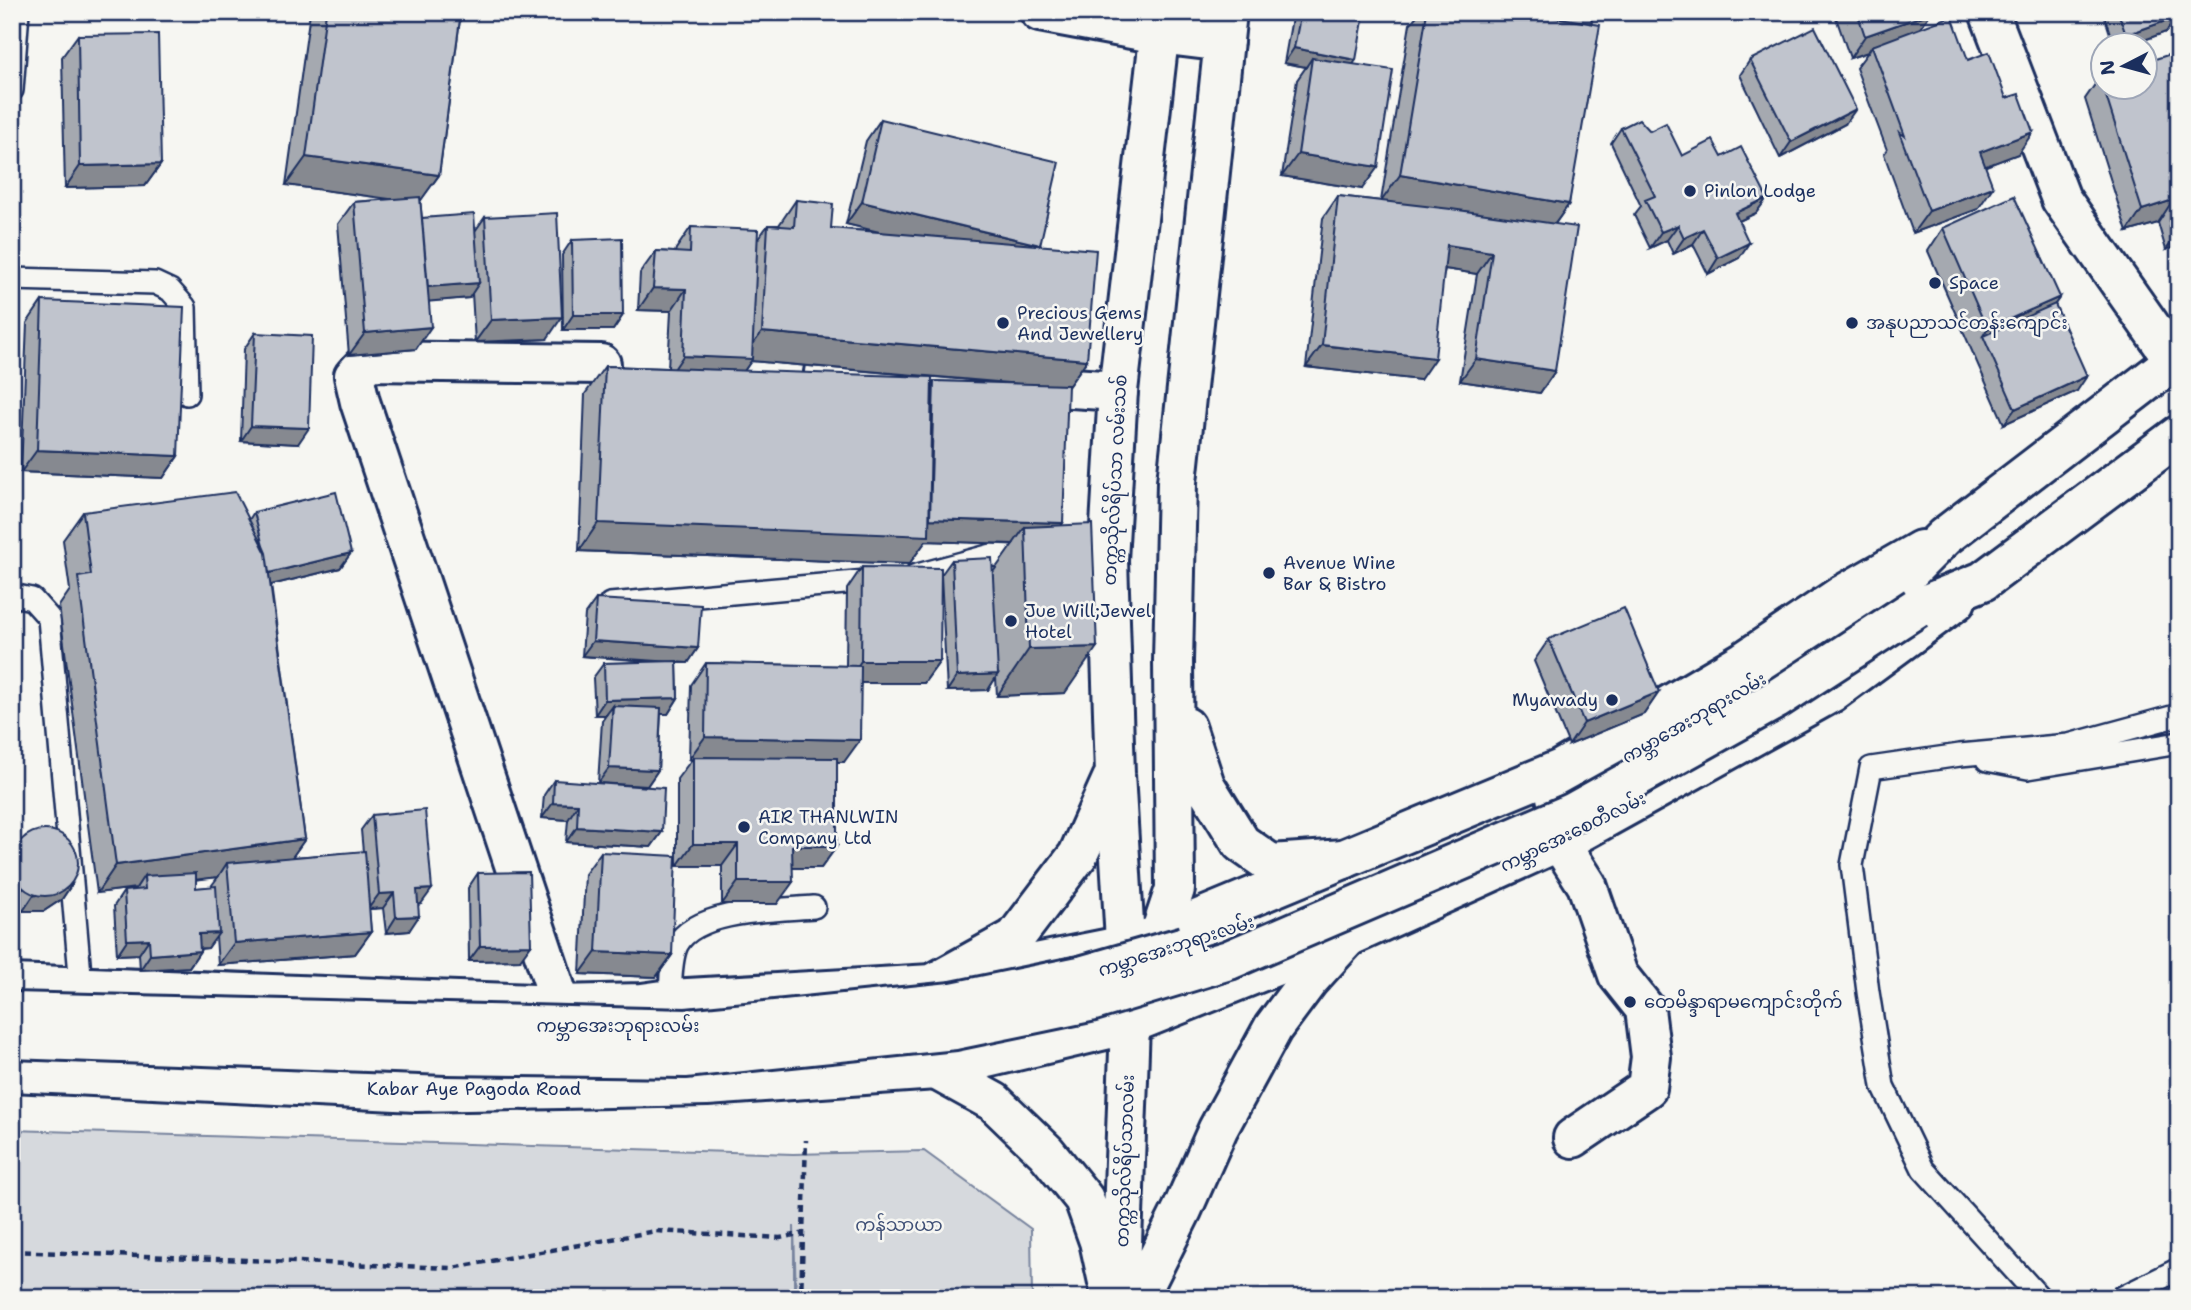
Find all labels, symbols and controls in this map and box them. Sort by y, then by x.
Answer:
north arrow [2090,32,2160,102]
text: N [2094,59,2121,77]
place label: Pinlon Lodge [1704,179,1816,203]
marker: Pinlon Lodge [1682,183,1698,199]
place label: Space [1949,271,1999,295]
marker: Space [1927,275,1943,291]
place label: Precious Gems And Jewellery [1017,301,1143,346]
place label: အနုပညာသင်တန်းကျောင်း [1866,310,2068,338]
marker: Precious Gems And Jewellery [995,315,1011,331]
marker: အနုပညာသင်တန်းကျောင်း [1844,315,1860,331]
street label: တက္ကသိုလ်ရိပ်သာ လမ်းသစ် [1095,374,1136,586]
place label: Avenue Wine Bar & Bistro [1283,551,1396,596]
marker: Avenue Wine Bar & Bistro [1261,565,1277,581]
place label: Jue Will;Jewel Hotel [1025,599,1152,644]
marker: Jue Will;Jewel Hotel [1003,613,1019,629]
street label: ကမ္ဘာအေးဘုရားလမ်း [1617,666,1772,772]
place label: Myawady [1512,688,1598,712]
marker: Myawady [1604,692,1620,708]
street label: ကမ္ဘာအေးစေတီလမ်း [1495,784,1651,880]
place label: AIR THANLWIN Company Ltd [758,805,899,850]
marker: AIR THANLWIN Company Ltd [736,819,752,835]
street label: ကမ္ဘာအေးဘုရားလမ်း [1095,908,1258,985]
place label: တေမိန္ဒာရာမကျောင်းတိုက် [1644,988,1842,1017]
marker: တေမိန္ဒာရာမကျောင်းတိုက် [1622,994,1638,1010]
street label: ကမ္ဘာအေးဘုရားလမ်း [537,1013,699,1041]
street label: တက္ကသိုလ်ရိပ်သာလမ်း [1108,1074,1143,1248]
street label: Kabar Aye Pagoda Road [367,1077,581,1101]
park label: ကန်သာယာ [855,1212,943,1240]

